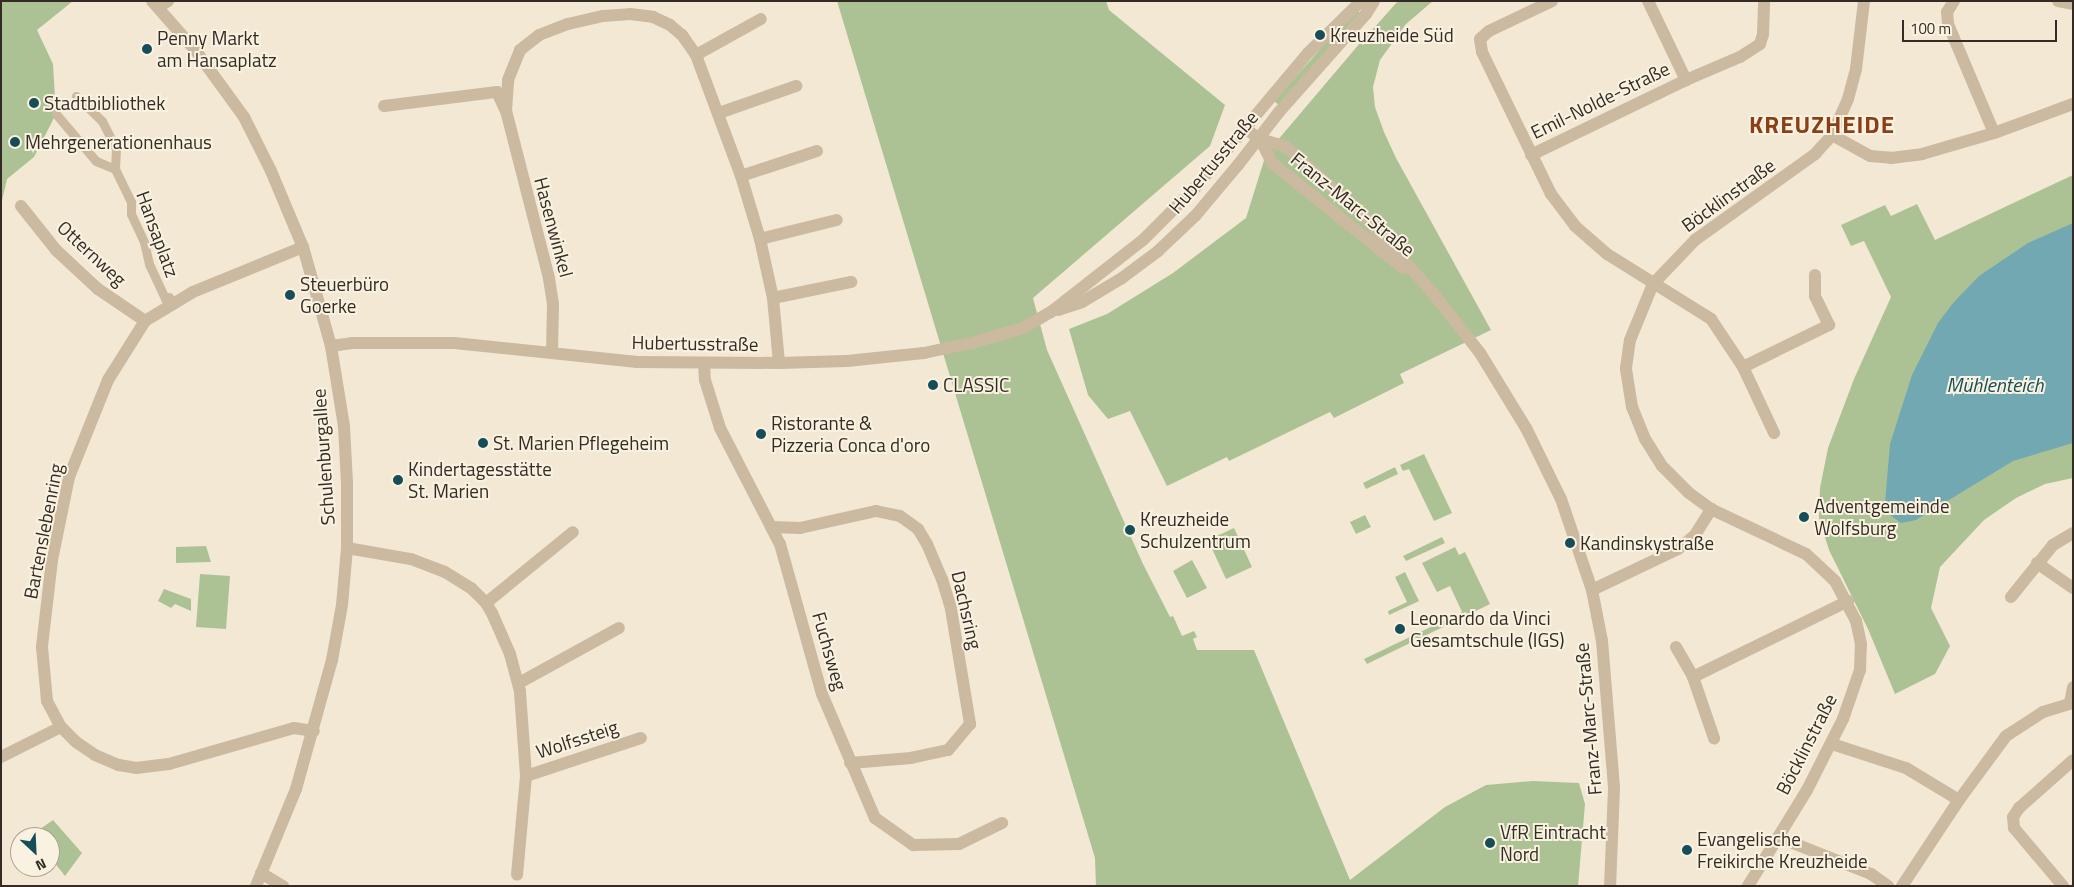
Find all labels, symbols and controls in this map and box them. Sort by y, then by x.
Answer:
scale bar [1904,10,2059,42]
text: 100 m [1910,17,1951,40]
place label: Kreuzheide Süd [1330,24,1454,46]
place label: Penny Markt am Hansaplatz [157,27,277,71]
marker: Kreuzheide Süd [1314,29,1326,41]
marker: Penny Markt am Hansaplatz [141,43,153,55]
street label: Emil-Nolde-Straße [1527,57,1673,143]
place label: Stadtbibliothek [44,92,165,114]
marker: Stadtbibliothek [28,97,40,109]
street label: Hubertusstraße [1164,106,1262,218]
district label: KREUZHEIDE [1748,111,1896,139]
place label: Mehrgenerationenhaus [25,131,212,153]
marker: Mehrgenerationenhaus [9,136,21,148]
street label: Franz-Marc-Straße [1286,147,1420,261]
street label: Böcklinstraße [1677,153,1779,237]
street label: Hasenwinkel [530,175,578,279]
street label: Hansaplatz [132,188,184,280]
street label: Otternweg [53,215,131,291]
place label: Steuerbüro Goerke [300,273,389,317]
marker: Steuerbüro Goerke [284,289,296,301]
street label: Hubertusstraße [631,330,759,356]
water label: Mühlenteich [1947,372,2043,396]
place label: CLASSIC [943,374,1009,396]
marker: CLASSIC [927,379,939,391]
street label: Schulenburgallee [307,388,339,526]
place label: Ristorante & Pizzeria Conca d'oro [771,412,930,456]
marker: Ristorante & Pizzeria Conca d'oro [755,428,767,440]
place label: St. Marien Pflegeheim [493,432,669,454]
marker: St. Marien Pflegeheim [477,437,489,449]
place label: Kindertagesstätte St. Marien [408,458,552,502]
street label: Bartenslebenring [19,461,67,601]
marker: Kindertagesstätte St. Marien [392,474,404,486]
place label: Adventgemeinde Wolfsburg [1814,495,1949,539]
place label: Kreuzheide Schulzentrum [1140,508,1251,552]
marker: Adventgemeinde Wolfsburg [1798,511,1810,523]
marker: Kreuzheide Schulzentrum [1124,524,1136,536]
place label: Kandinskystraße [1580,532,1714,554]
marker: Kandinskystraße [1564,537,1576,549]
street label: Dachsring [947,569,987,651]
place label: Leonardo da Vinci Gesamtschule (IGS) [1410,607,1564,651]
street label: Fuchsweg [808,609,852,693]
marker: Leonardo da Vinci Gesamtschule (IGS) [1394,623,1406,635]
street label: Franz-Marc-Straße [1570,642,1606,796]
street label: Böcklinstraße [1771,690,1841,798]
street label: Wolfssteig [533,715,621,763]
place label: VfR Eintracht Nord [1500,821,1606,865]
north arrow [10,827,60,877]
place label: Evangelische Freikirche Kreuzheide [1697,828,1868,872]
marker: VfR Eintracht Nord [1484,837,1496,849]
marker: Evangelische Freikirche Kreuzheide [1681,844,1693,856]
text: N [32,854,50,877]

